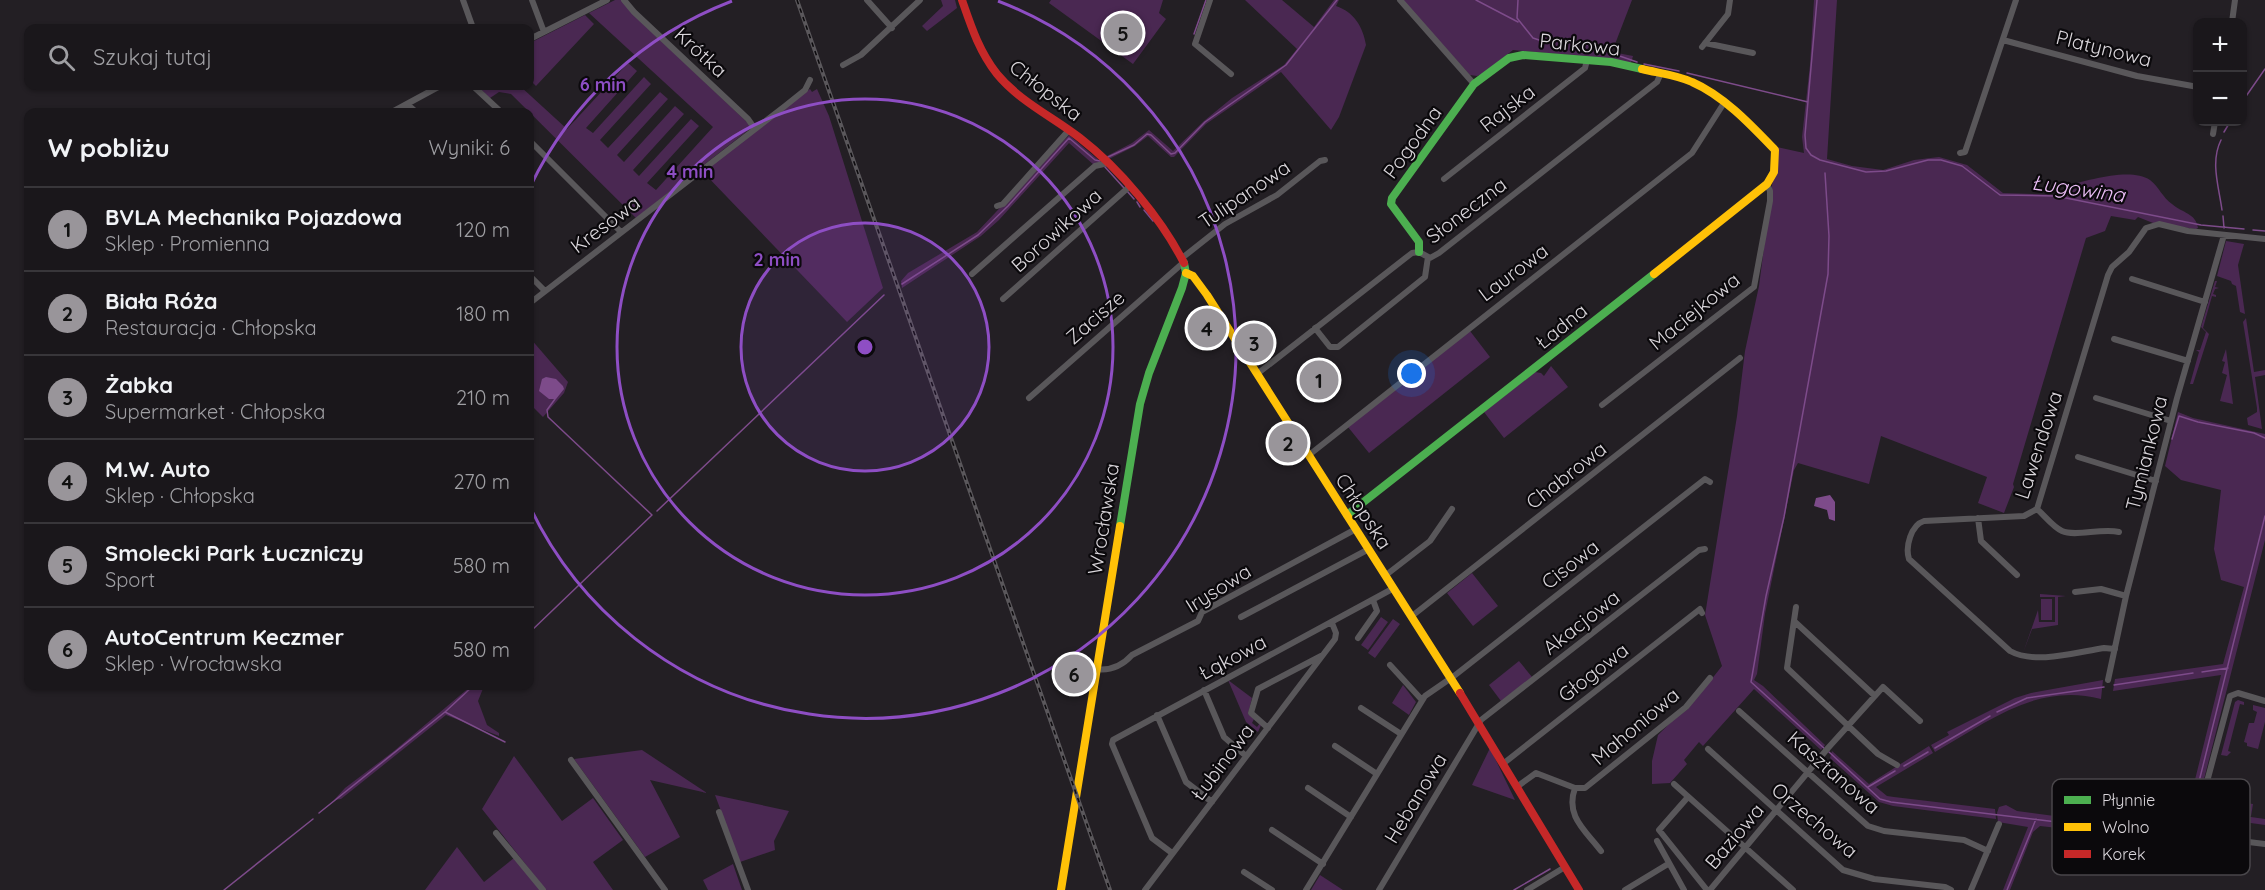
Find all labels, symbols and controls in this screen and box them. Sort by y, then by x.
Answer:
pin: 5 [1104,10,1142,56]
map controls [2193,18,2247,126]
button: + [2193,18,2247,72]
street label: Krótka [670,21,732,83]
search box [24,24,534,90]
street label: Platynowa [2054,24,2154,72]
street label: Parkowa [1538,27,1622,61]
icon: search [45,41,78,74]
text: Szukaj tutaj [93,43,212,71]
street label: Chłopska [1005,54,1087,126]
button: − [2193,72,2247,126]
text: 6 min [580,73,626,96]
street label: Rajska [1474,79,1540,137]
street label: Pogodna [1377,101,1447,183]
text: W pobliżu [48,131,170,164]
text: Wyniki: 6 [429,135,510,160]
street label: Tulipanowa [1193,154,1295,234]
text: 4 min [666,160,714,183]
water label: Ługowina [2029,169,2128,208]
street label: Słoneczna [1421,172,1511,248]
street label: Borowikowa [1006,183,1106,277]
street label: Kresowa [565,190,645,258]
text: BVLA Mechanika Pojazdowa [105,203,402,231]
text: 1 [64,217,71,242]
text: 120 m [456,217,510,242]
text: Sklep · Promienna [105,231,270,256]
street label: Laurowa [1473,238,1553,306]
text: 2 min [754,248,800,271]
street label: Maciejkowa [1644,267,1744,355]
street label: Zacisze [1060,285,1130,349]
text: Biała Róża [105,287,218,315]
street label: Ładna [1530,298,1592,354]
text: 2 [62,301,73,326]
text: 180 m [456,301,510,326]
pin: 4 [1188,306,1226,350]
text: Restauracja · Chłopska [105,315,317,340]
pin: 3 [1234,320,1274,366]
centre of rings [855,337,875,357]
pin: 1 [1300,358,1338,403]
your location [1397,359,1426,388]
text: Żabka [105,371,173,399]
text: 3 [62,385,73,410]
text: 210 m [456,385,510,410]
street label: Lawendowa [2009,388,2067,502]
street label: Tymiankowa [2120,393,2172,513]
text: Supermarket · Chłopska [105,399,325,424]
pin: 2 [1268,420,1308,466]
street label: Chabrowa [1521,436,1611,514]
text: M.W. Auto [105,455,210,483]
street label: Wrocławska [1082,461,1124,577]
street label: Chłopska [1330,468,1398,554]
text: 4 [62,469,73,494]
text: 270 m [453,469,510,494]
text: Sklep · Chłopska [105,483,255,508]
street label: Cisowa [1536,534,1604,594]
text: Smolecki Park Łuczniczy [105,539,364,567]
text: 5 [62,553,73,578]
text: 580 m [453,553,510,578]
street label: Irysowa [1181,558,1255,618]
text: Sport [105,567,155,592]
street label: Akacjowa [1538,584,1624,660]
text: AutoCentrum Keczmer [105,623,344,651]
street label: Łąkowa [1194,629,1270,685]
text: 6 [62,637,73,662]
text: 580 m [453,637,510,662]
street label: Głogowa [1553,637,1633,707]
text: Sklep · Wrocławska [105,651,282,676]
pin: 6 [1054,652,1094,696]
street label: Mahoniowa [1586,682,1684,770]
street label: Łubinowa [1185,718,1259,806]
street label: Kasztanowa [1783,725,1885,819]
street label: Hebanowa [1378,748,1452,848]
street label: Orzechowa [1767,777,1863,863]
legend [2052,779,2250,875]
text: Płynnie [2102,790,2155,810]
street label: Baziowa [1699,798,1769,874]
text: Wolno [2102,817,2149,837]
text: Korek [2102,844,2146,864]

